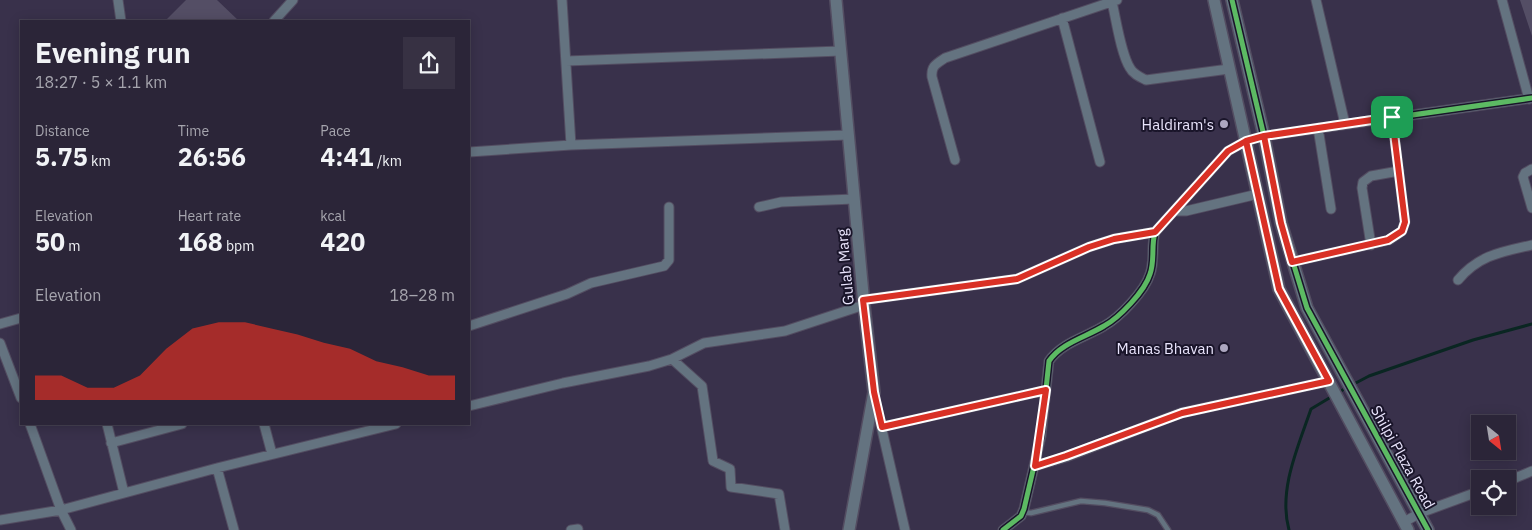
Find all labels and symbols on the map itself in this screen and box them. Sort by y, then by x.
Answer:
pin [1371,96,1413,138]
place label: Haldiram's [1142,115,1214,134]
marker: Haldiram's [1218,118,1230,130]
street label: Gulab Marg [832,228,858,306]
place label: Manas Bhavan [1116,339,1214,358]
marker: Manas Bhavan [1218,342,1230,354]
street label: Shilpi Plaza Road [1367,402,1439,512]
north arrow [1471,415,1516,460]

